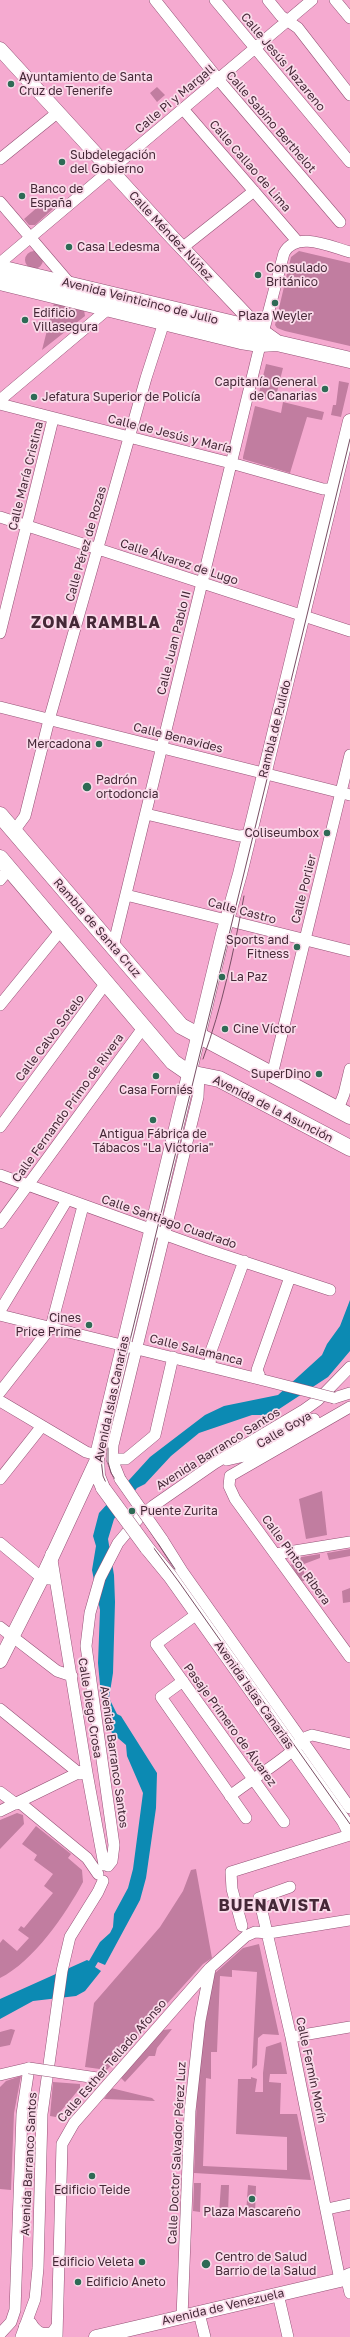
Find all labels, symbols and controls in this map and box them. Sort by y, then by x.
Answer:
street label: Calle Jesús Nazareno [238,10,328,114]
street label: Calle Pi y Margall [132,61,218,137]
street label: Calle Sabino Berthelot [223,68,319,176]
place label: Ayuntamiento de Santa Cruz de Tenerife [19,70,153,98]
marker: Ayuntamiento de Santa Cruz de Tenerife [6,79,16,89]
street label: Calle Callao de Lima [206,117,294,215]
place label: Subdelegación del Gobierno [70,148,156,176]
marker: Subdelegación del Gobierno [57,157,67,167]
place label: Banco de España [30,182,83,210]
street label: Calle Méndez Núñez [126,188,216,284]
marker: Banco de España [17,191,27,201]
place label: Casa Ledesma [77,240,160,254]
marker: Casa Ledesma [64,242,74,252]
place label: Consulado Británico [266,261,328,289]
marker: Consulado Británico [253,270,263,280]
street label: Avenida Veinticinco de Julio [60,275,220,327]
marker: Plaza Weyler [270,298,280,308]
place label: Edificio Villasegura [33,306,98,334]
place label: Plaza Weyler [238,309,312,323]
marker: Edificio Villasegura [20,315,30,325]
place label: Capitanía General de Canarias [215,375,317,403]
marker: Capitanía General de Canarias [320,384,330,394]
place label: Jefatura Superior de Policía [42,390,201,404]
marker: Jefatura Superior de Policía [29,392,39,402]
street label: Calle de Jesús y María [106,412,234,456]
street label: Calle María Cristina [5,420,47,532]
street label: Calle Pérez de Rozas [63,485,109,603]
street label: Calle Álvarez de Lugo [118,536,240,588]
street label: Calle Juan Pablo II [154,589,194,697]
district label: ZONA RAMBLA [31,613,161,633]
street label: Rambla de Pulido [256,678,294,780]
street label: Calle Benavides [132,720,224,756]
place label: Mercadona [27,737,91,751]
marker: Mercadona [94,739,104,749]
place label: Padrón ortodoncia [96,773,159,801]
marker: Padrón ortodoncia [81,781,93,793]
place label: Coliseumbox [244,826,319,840]
marker: Coliseumbox [322,828,332,838]
street label: Calle Porlier [288,853,320,925]
street label: Rambla de Santa Cruz [50,876,144,980]
street label: Calle Castro [206,895,278,927]
place label: Sports and Fitness [226,933,289,961]
marker: Sports and Fitness [292,942,302,952]
place label: La Paz [230,970,267,984]
marker: La Paz [217,972,227,982]
street label: Calle Calvo Sotelo [13,992,87,1084]
place label: Cine Víctor [233,1022,296,1036]
marker: Cine Víctor [220,1024,230,1034]
street label: Calle Fernando Primo de Rivera [9,1031,127,1185]
place label: SuperDino [251,1067,311,1081]
marker: SuperDino [314,1069,324,1079]
marker: Casa Forniés [151,1071,161,1081]
street label: Avenida de la Asunción [211,1072,335,1146]
place label: Casa Forniés [119,1083,193,1097]
marker: Antigua Fábrica de Tábacos "La Victoria" [148,1115,158,1125]
place label: Antigua Fábrica de Tábacos "La Victoria" [93,1127,213,1155]
street label: Calle Santiago Cuadrado [99,1192,239,1252]
place label: Cines Price Prime [15,1311,81,1339]
marker: Cines Price Prime [84,1320,94,1330]
street label: Calle Salamanca [148,1331,244,1369]
street label: Avenida Islas Canarias [92,1335,132,1463]
street label: Avenida Barranco Santos [153,1405,283,1493]
street label: Calle Goya [254,1409,314,1451]
place label: Puente Zurita [140,1504,218,1518]
marker: Puente Zurita [127,1506,137,1516]
street label: Calle Pintor Ribera [259,1512,333,1608]
street label: Avenida Islas Canarias [211,1638,297,1752]
street label: Calle Diego Crosa [75,1657,105,1759]
street label: Pasaje Primero de Álvarez [181,1661,279,1789]
street label: Avenida Barranco Santos [97,1685,131,1829]
district label: BUENAVISTA [218,1896,332,1916]
street label: Calle Esther Tellado Afonso [55,1996,169,2126]
street label: Calle Fermín Morín [293,2016,329,2124]
street label: Calle Doctor Salvador Pérez Luz [165,2061,189,2245]
street label: Avenida Barranco Santos [18,2092,40,2236]
marker: Edificio Teide [87,2171,97,2181]
place label: Edificio Teide [54,2183,130,2197]
marker: Plaza Mascareño [247,2194,257,2204]
place label: Plaza Mascareño [203,2205,301,2219]
place label: Centro de Salud Barrio de la Salud [215,2250,316,2278]
place label: Edificio Veleta [52,2255,134,2269]
marker: Edificio Veleta [137,2257,147,2267]
marker: Centro de Salud Barrio de la Salud [200,2258,212,2270]
place label: Edificio Aneto [86,2275,166,2289]
marker: Edificio Aneto [73,2277,83,2287]
street label: Avenida de Venezuela [160,2286,286,2328]

